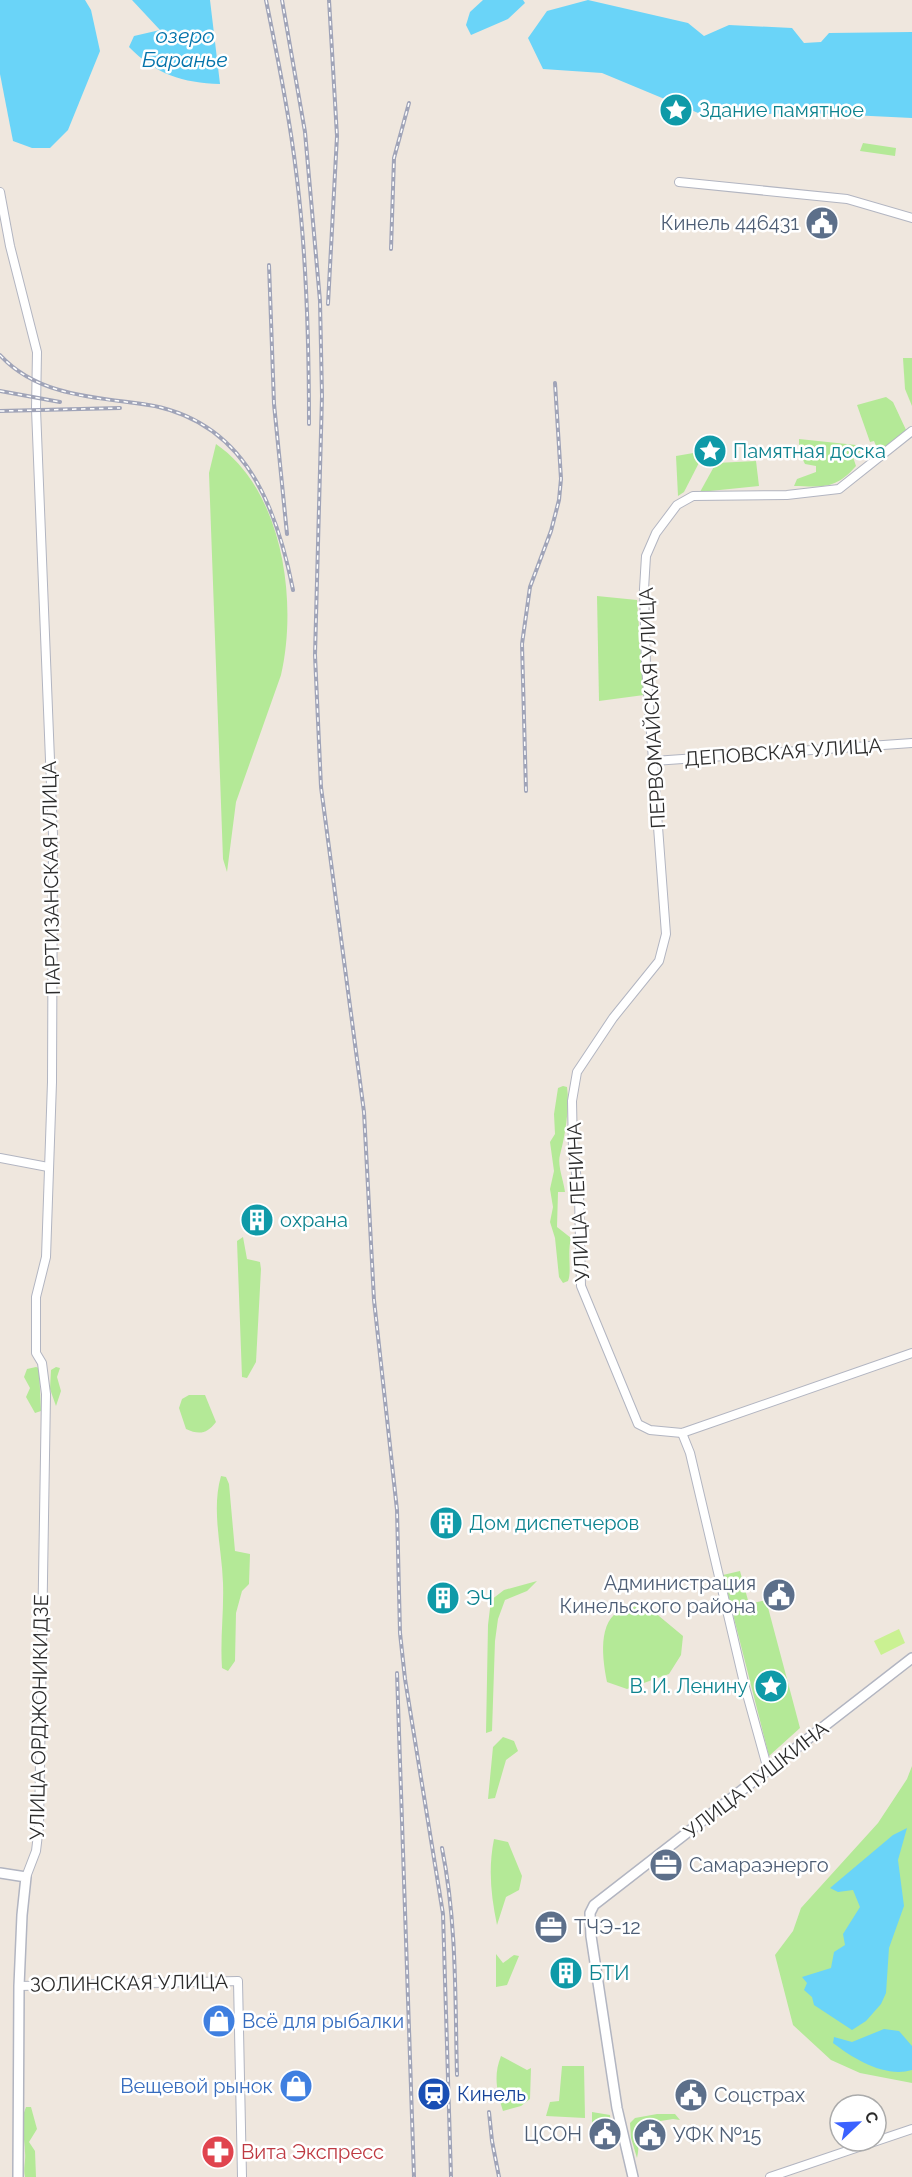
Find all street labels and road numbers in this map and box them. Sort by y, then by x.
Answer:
street label: ПЕРВОМАЙСКАЯ УЛИЦА [634,586,670,829]
street label: ДЕПОВСКАЯ УЛИЦА [684,733,883,771]
street label: ПАРТИЗАНСКАЯ УЛИЦА [37,760,65,995]
street label: УЛИЦА ЛЕНИНА [562,1121,594,1282]
street label: УЛИЦА ОРДЖОНИКИДЗЕ [25,1594,53,1840]
street label: УЛИЦА ПУШКИНА [679,1716,833,1844]
street label: ЗОЛИНСКАЯ УЛИЦА [30,1969,229,1997]

